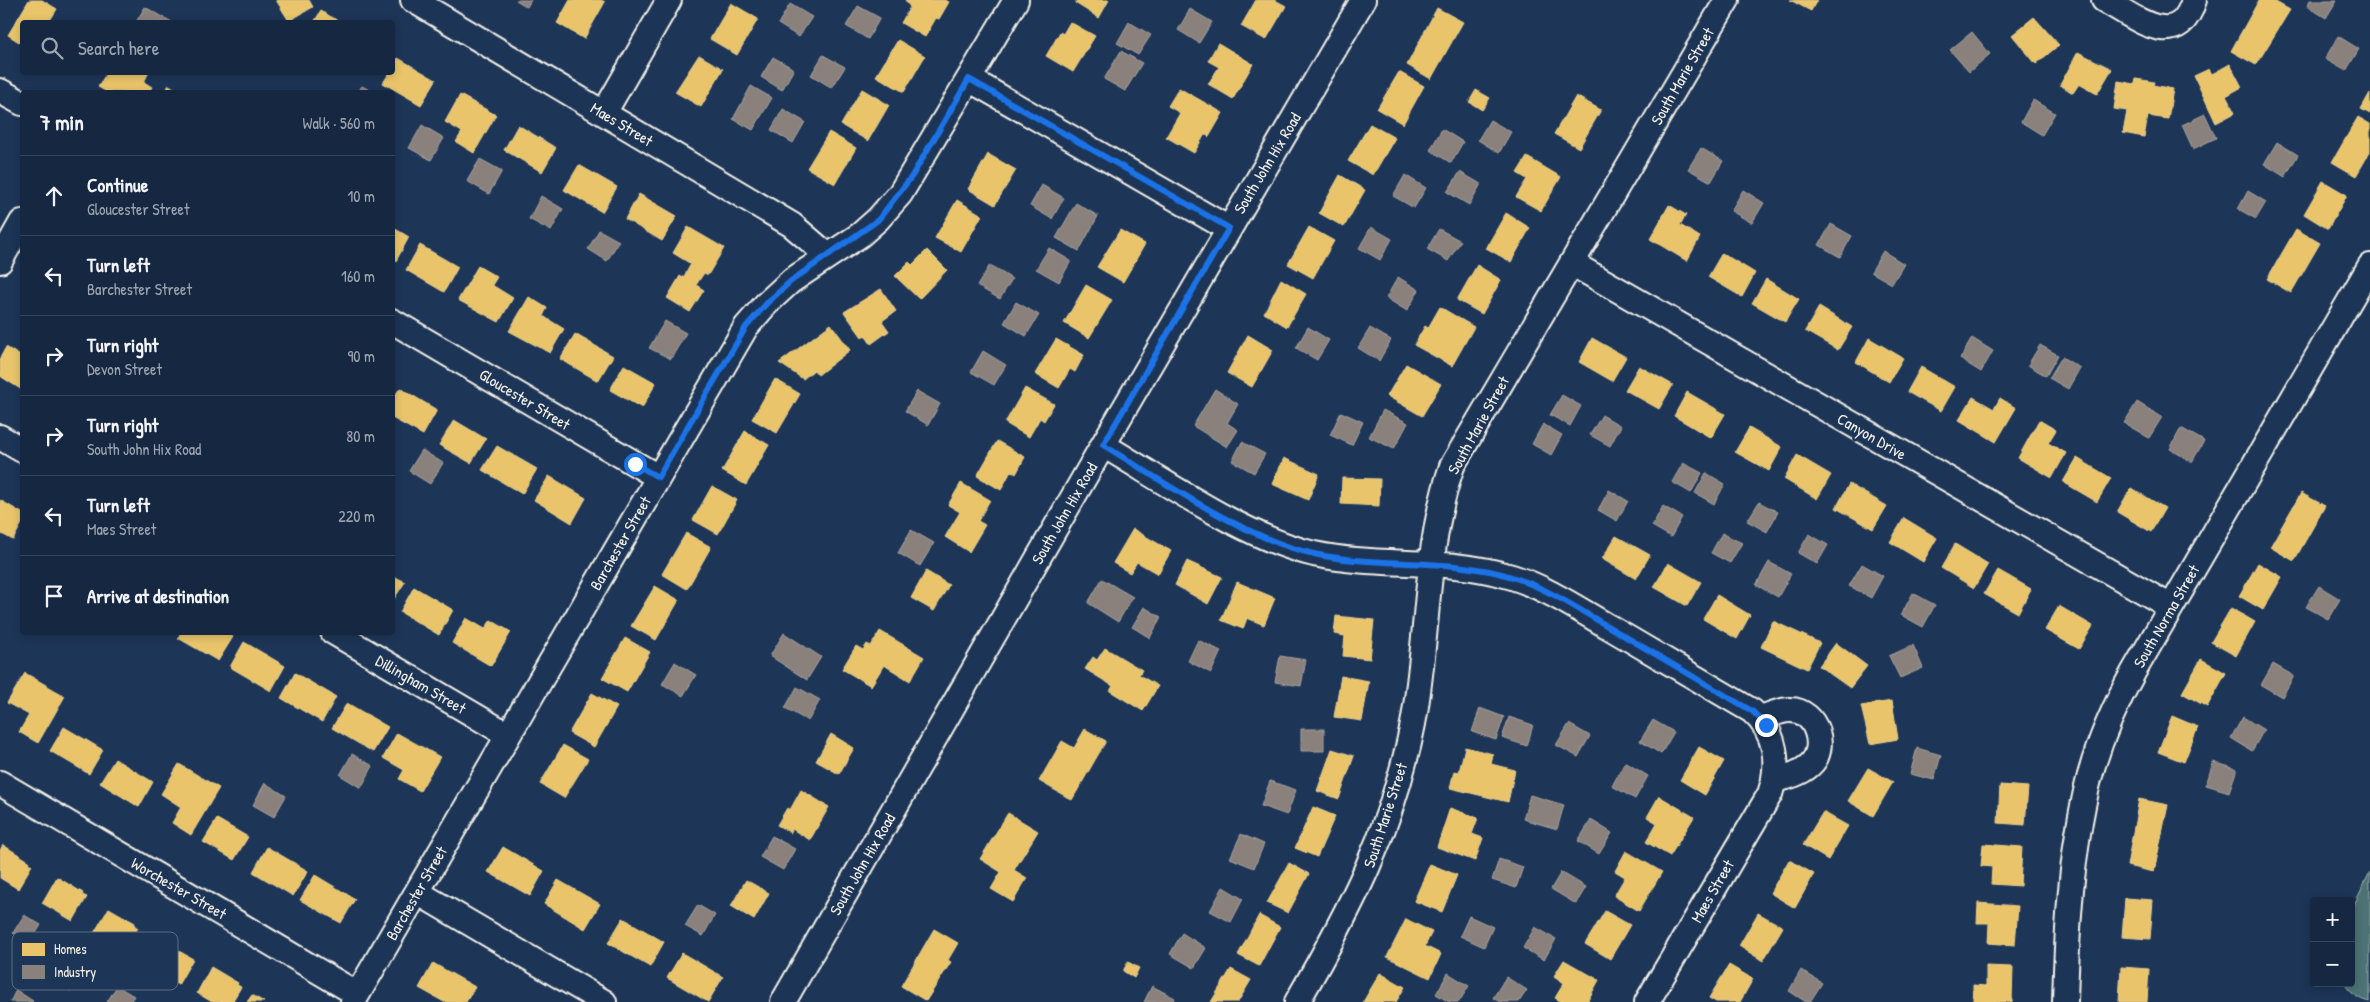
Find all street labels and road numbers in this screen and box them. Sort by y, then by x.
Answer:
street label: South Marie Street [1645,23,1719,129]
street label: Maes Street [587,97,658,152]
street label: South John Hix Road [1228,108,1306,218]
street label: Gloucester Street [475,363,575,435]
street label: South Marie Street [1442,372,1514,478]
street label: Canyon Drive [1833,407,1911,465]
street label: South John Hix Road [1026,458,1102,568]
street label: Barchester Street [584,492,656,594]
street label: South Norma Street [2128,560,2205,671]
street label: Dillingham Street [372,649,471,719]
street label: South Marie Street [1358,759,1412,870]
street label: South John Hix Road [824,809,900,919]
street label: Barchester Street [380,842,452,944]
street label: Worchester Street [127,852,231,924]
street label: Maes Street [1685,855,1739,926]

